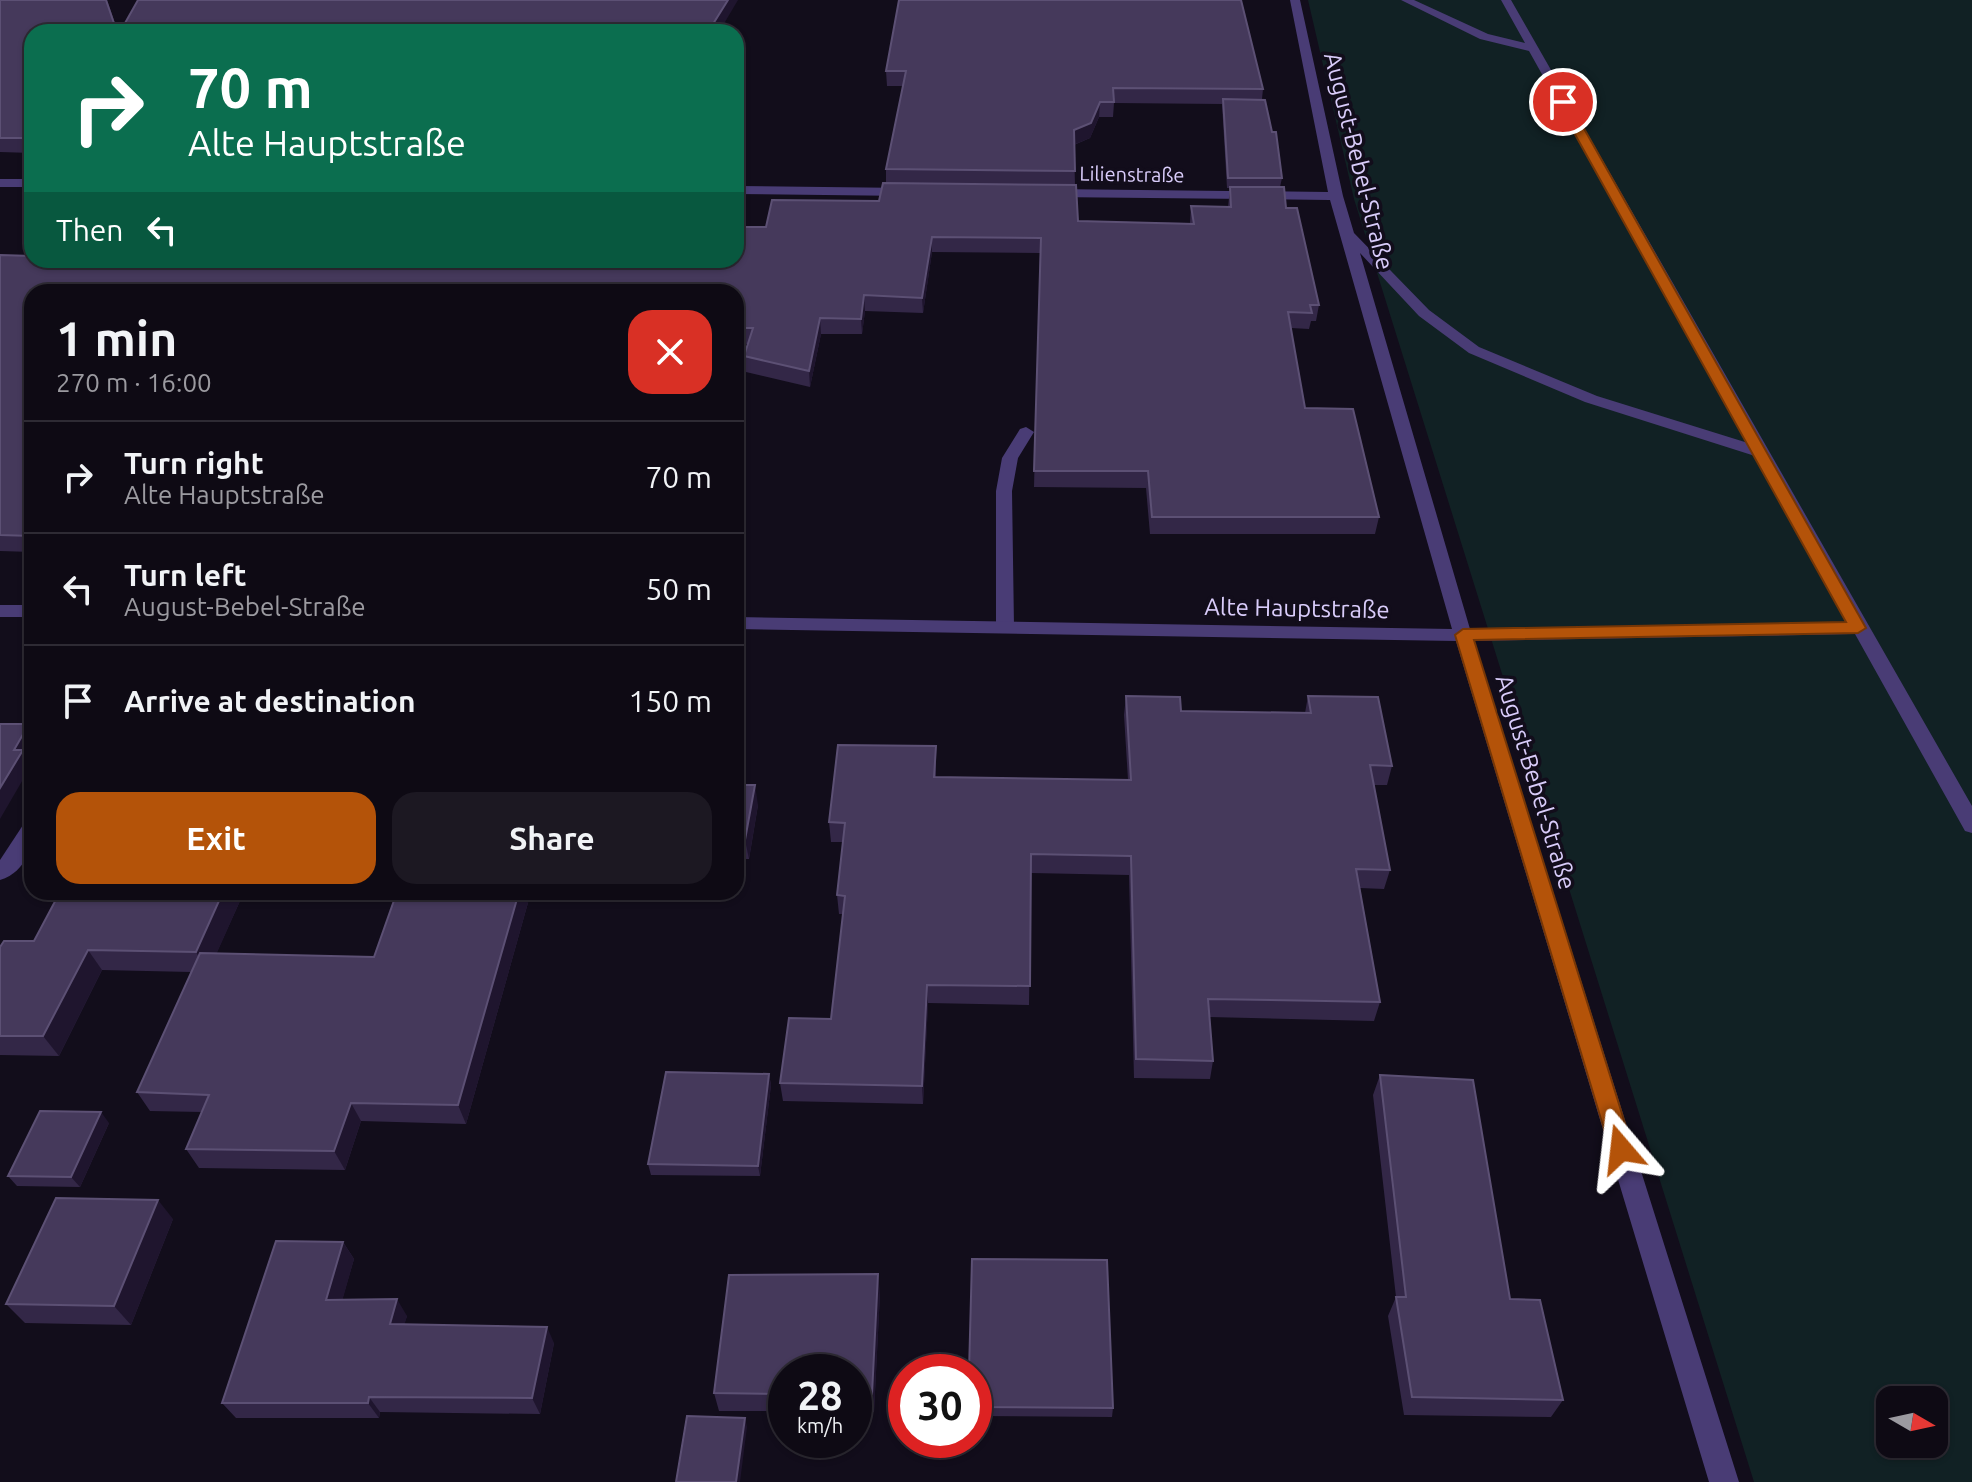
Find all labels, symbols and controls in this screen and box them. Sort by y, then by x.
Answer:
street label: August-Bebel-Straße [1319,49,1399,273]
icon: right [56,56,160,160]
text: 70 m [188,56,313,119]
pin [1529,68,1597,136]
icon: arrive [1541,80,1585,124]
text: Alte Hauptstraße [188,122,466,163]
street label: Lilienstraße [1079,162,1185,186]
icon: left [140,208,184,252]
text: Then [56,213,124,247]
button: close [628,310,712,394]
text: 1 min [56,311,177,365]
text: 270 m · 16:00 [56,368,212,397]
text: Turn right [124,446,264,480]
icon: right [56,455,100,499]
text: 70 m [645,460,712,494]
text: Alte Hauptstraße [124,480,325,509]
text: Turn left [124,558,246,592]
icon: left [56,567,100,611]
text: 50 m [645,572,712,606]
text: August-Bebel-Straße [124,592,366,621]
street label: Alte Hauptstraße [1204,593,1390,623]
street label: August-Bebel-Straße [1490,671,1582,893]
icon: arrive [56,679,100,723]
text: Arrive at destination [124,684,416,718]
text: 150 m [628,684,712,718]
button: Exit [56,792,376,884]
button: Share [392,792,712,884]
position arrow [1579,1107,1663,1191]
speed limit sign: 30 [888,1354,992,1458]
text: 28 [797,1373,843,1418]
north arrow [1876,1386,1948,1458]
map controls [1876,1386,1948,1458]
text: km/h [797,1414,843,1437]

